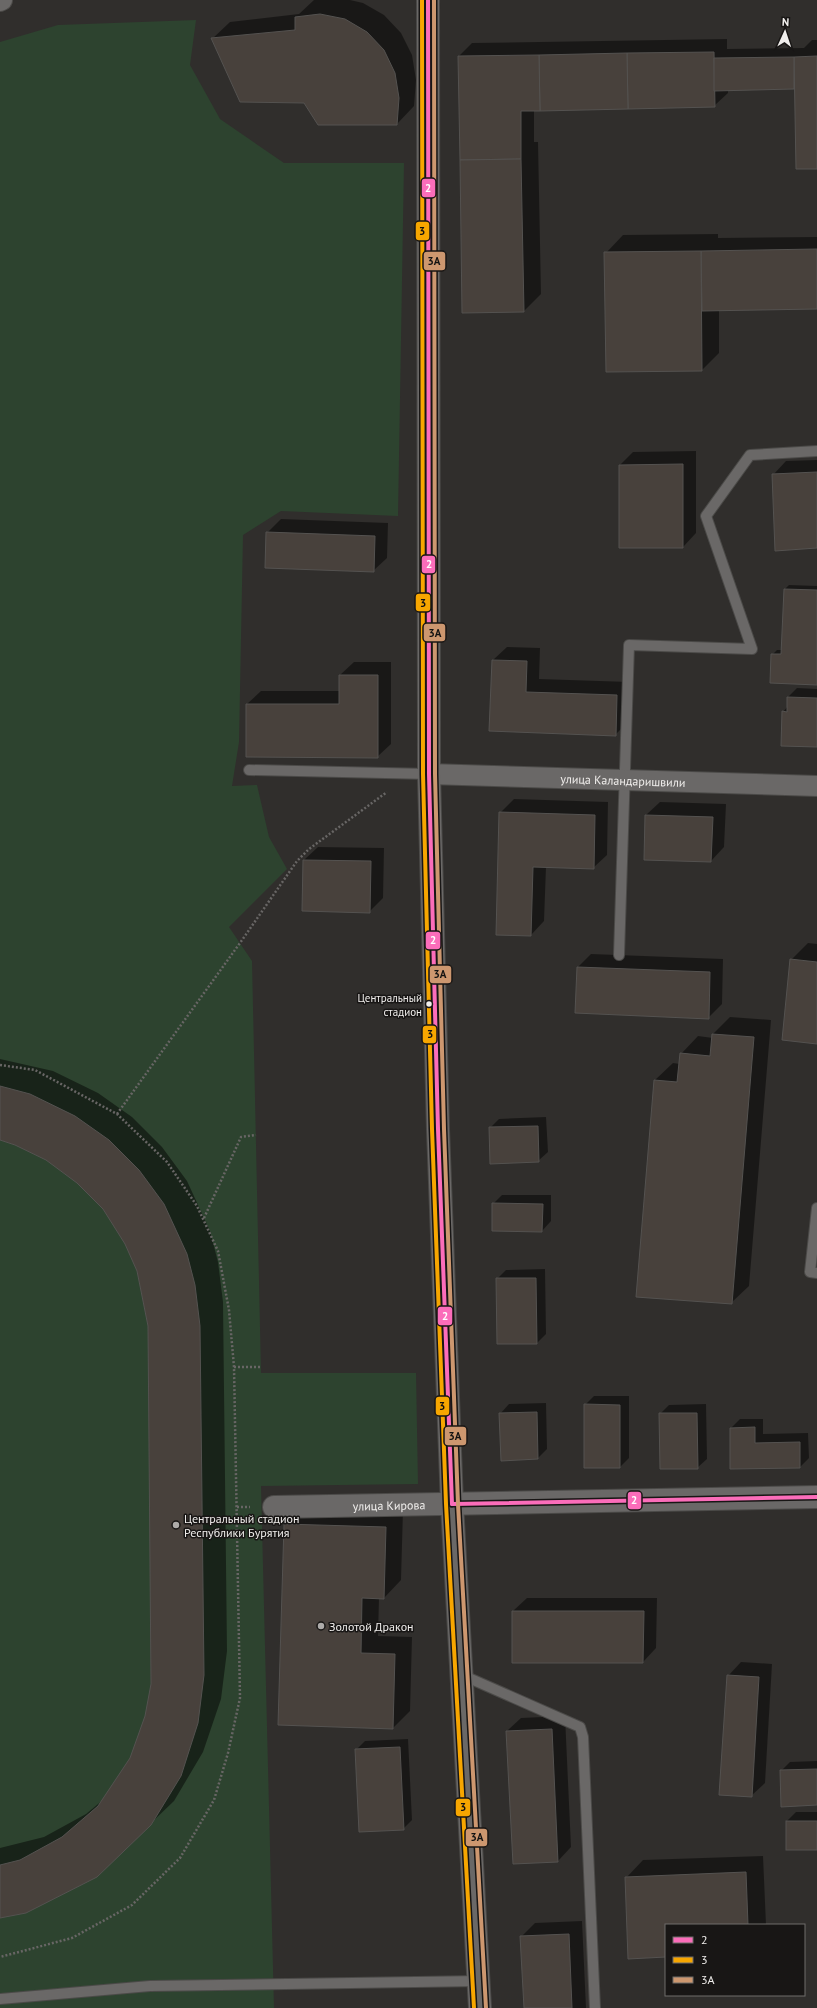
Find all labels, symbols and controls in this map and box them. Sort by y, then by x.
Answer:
north arrow [765,12,805,52]
text: N [782,15,790,29]
line badge: 2 [421,178,436,198]
text: 2 [425,181,431,195]
line badge: 3 [415,221,430,241]
text: 3 [419,224,425,238]
line badge: 3А [423,251,446,271]
text: 3А [428,254,441,268]
line badge: 2 [421,555,436,574]
text: 2 [426,557,432,571]
line badge: 3 [415,593,431,612]
text: 3 [420,596,426,610]
line badge: 3А [423,623,446,642]
text: 3А [429,626,442,640]
street label: улица Каландаришвили [560,771,686,789]
line badge: 2 [425,931,441,950]
text: 2 [430,933,436,947]
line badge: 3А [429,965,452,984]
text: 3А [434,967,447,981]
place label: Центральный стадион [358,991,422,1019]
marker: Центральный стадион [424,999,434,1009]
line badge: 3 [422,1025,437,1044]
text: 3 [427,1027,433,1041]
line badge: 2 [437,1306,453,1326]
text: 2 [442,1309,448,1323]
line badge: 3 [435,1396,450,1416]
text: 3 [439,1399,445,1413]
line badge: 3А [444,1426,467,1446]
text: 3А [449,1429,462,1443]
line badge: 2 [627,1491,642,1510]
text: 2 [631,1493,637,1507]
street label: улица Кирова [353,1497,425,1513]
place label: Центральный стадион Республики Бурятия [184,1511,299,1540]
marker: Центральный стадион Республики Бурятия [171,1520,181,1530]
place label: Золотой Дракон [329,1619,414,1634]
marker: Золотой Дракон [316,1621,326,1631]
line badge: 3 [455,1798,471,1817]
text: 3 [460,1800,466,1814]
line badge: 3А [465,1828,488,1847]
text: 3А [471,1830,484,1844]
legend [665,1924,805,1996]
text: 2 [701,1932,708,1947]
text: 3 [701,1952,708,1967]
text: 3А [701,1972,715,1987]

